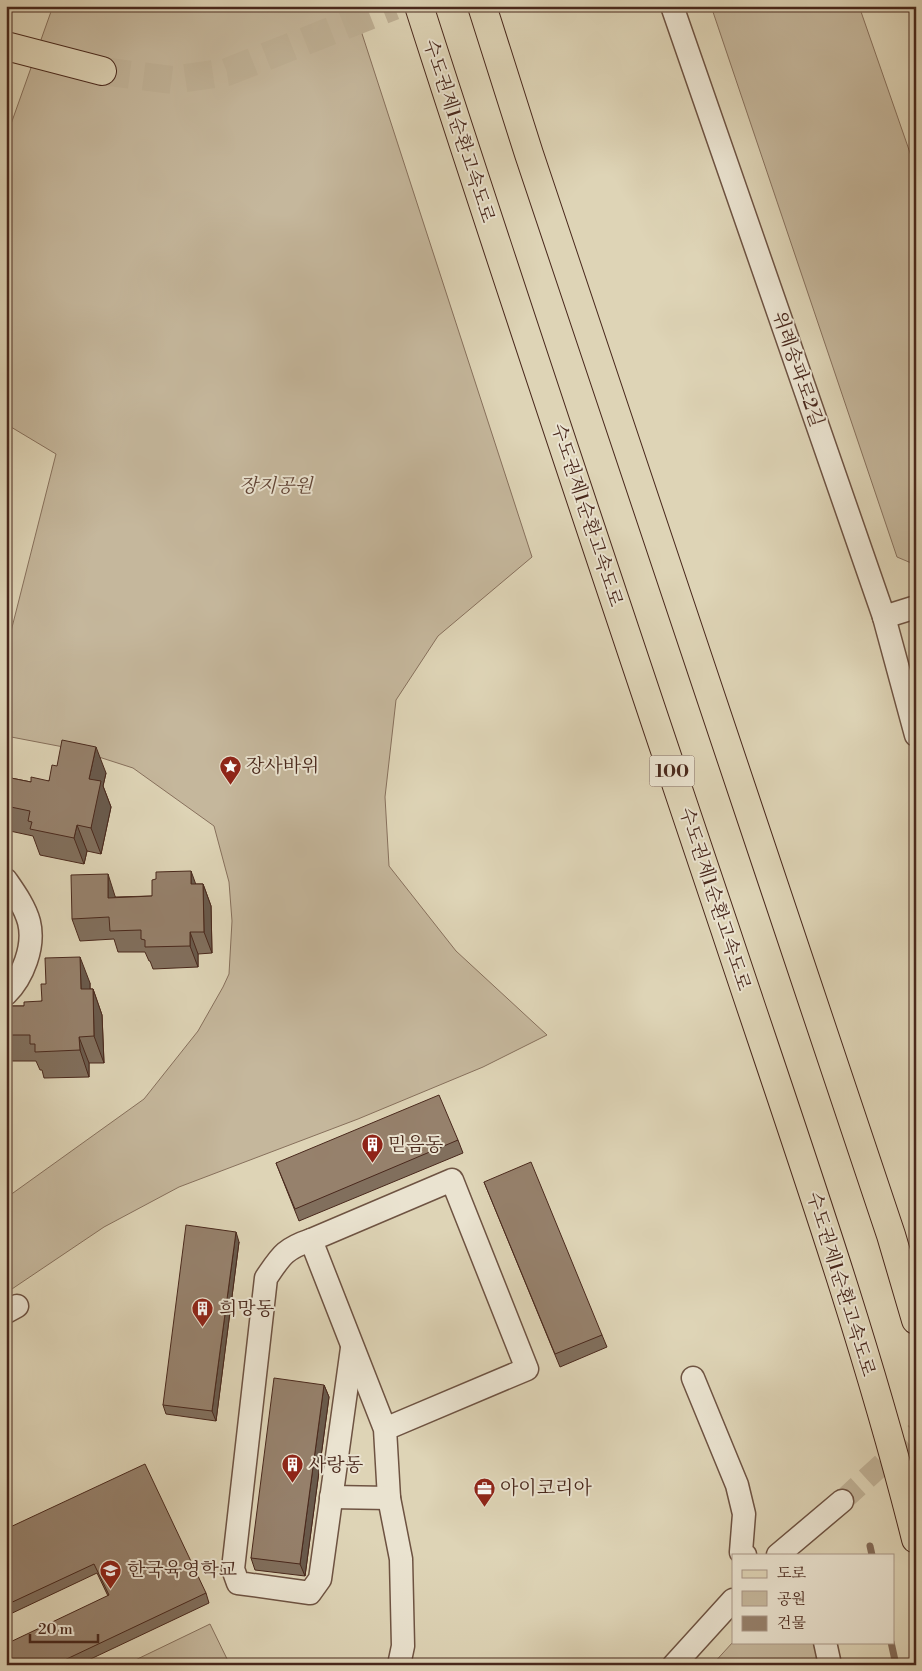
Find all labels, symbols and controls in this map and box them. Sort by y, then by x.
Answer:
street label: 수도권제1순환고속도로 [418,36,500,226]
street label: 위례송파로2길 [767,308,829,430]
street label: 수도권제1순환고속도로 [546,420,628,610]
park label: 장지공원 [239,474,314,498]
place icon: 장사바위 [218,754,242,785]
place label: 장사바위 [246,754,319,778]
road number: 100 [650,756,694,786]
street label: 수도권제1순환고속도로 [674,804,756,994]
building icon: 믿음동 [360,1133,384,1164]
place label: 믿음동 [388,1133,444,1157]
street label: 수도권제1순환고속도로 [801,1189,881,1379]
building icon: 희망동 [191,1297,215,1328]
place label: 희망동 [219,1297,275,1321]
building icon: 사랑동 [280,1453,304,1484]
place label: 사랑동 [308,1453,364,1477]
office icon: 아이코리아 [472,1476,496,1507]
place label: 아이코리아 [500,1476,592,1500]
legend [732,1554,894,1644]
school or university icon: 한국육영학교 [99,1558,123,1589]
place label: 한국육영학교 [127,1558,237,1582]
text: 도로 [777,1564,806,1583]
text: 공원 [777,1590,806,1609]
scale bar [30,1611,98,1643]
text: 건물 [777,1614,806,1633]
text: 20 m [38,1620,73,1639]

